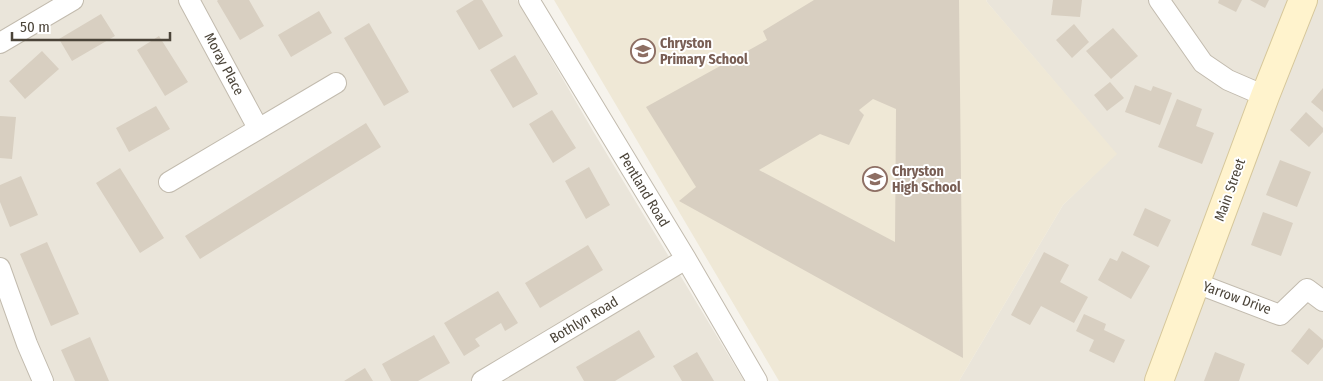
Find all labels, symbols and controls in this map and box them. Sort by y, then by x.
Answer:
scale bar [12,10,170,42]
text: 50 m [20,18,50,36]
street label: Moray Place [200,30,248,98]
place label: Chryston Primary School [660,35,748,68]
school or university icon: Chryston Primary School [630,38,656,64]
street label: Pentland Road [615,150,673,230]
street label: Main Street [1211,156,1249,224]
place label: Chryston High School [892,163,961,196]
school or university icon: Chryston High School [862,166,888,192]
street label: Yarrow Drive [1200,278,1274,318]
street label: Bothlyn Road [547,293,621,347]

